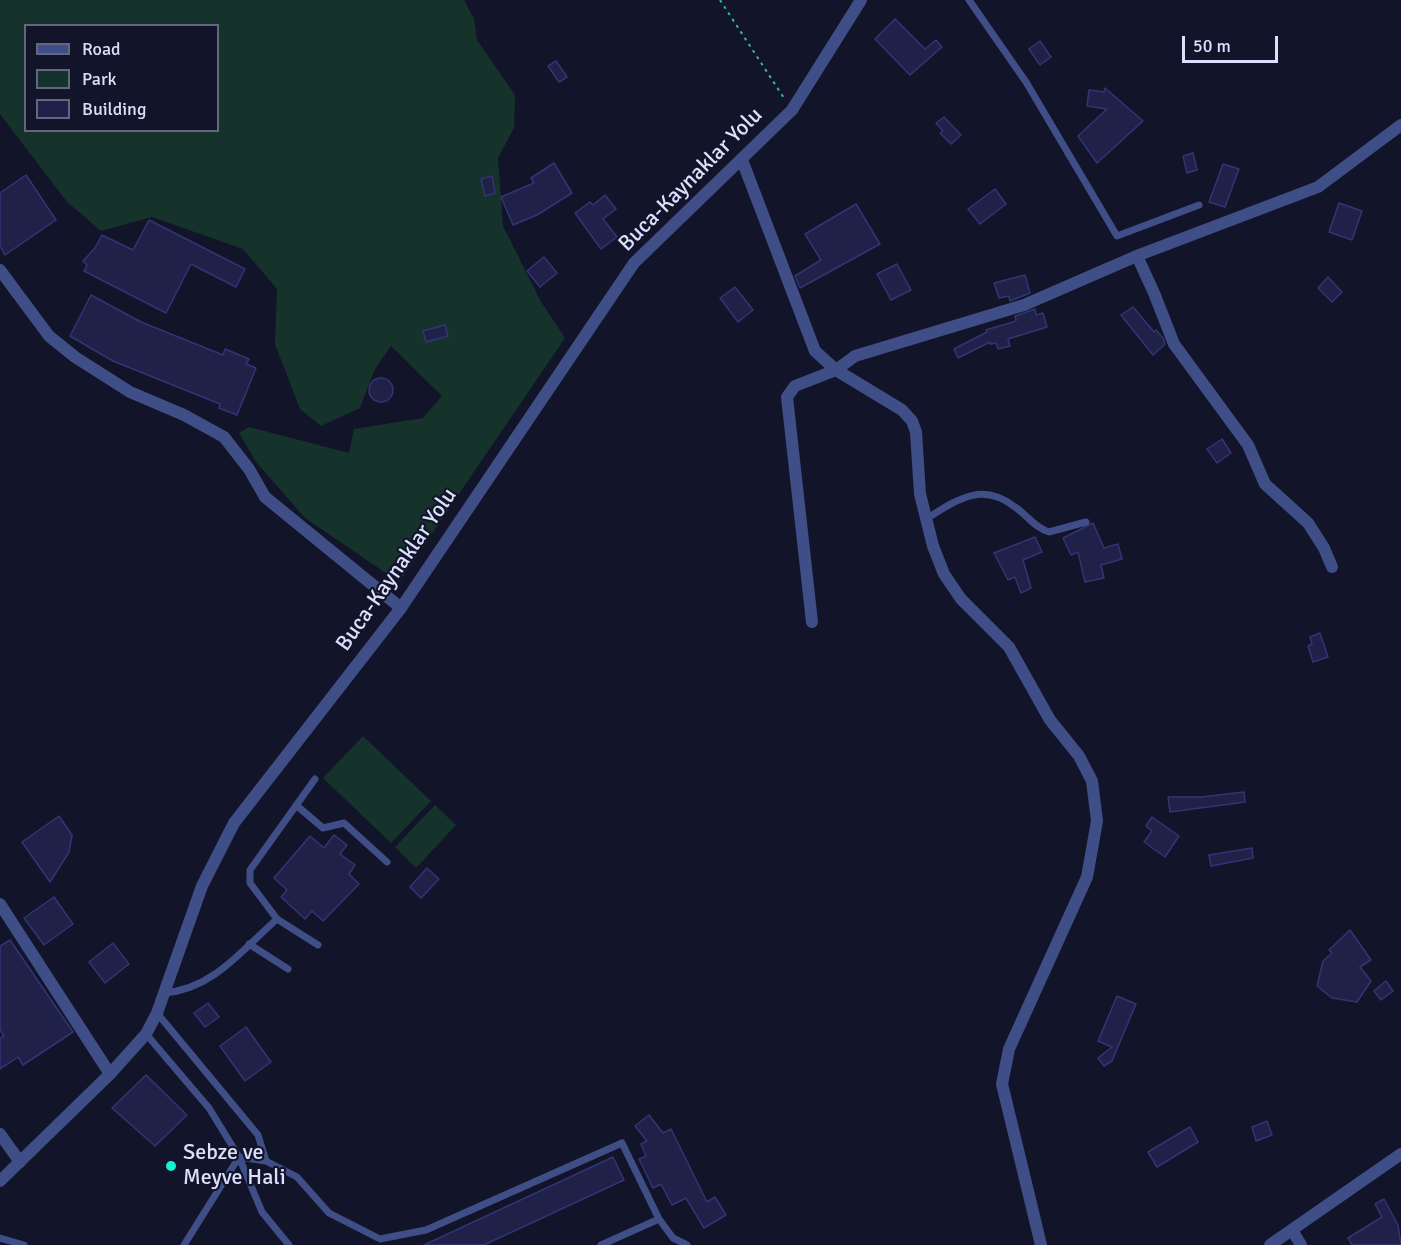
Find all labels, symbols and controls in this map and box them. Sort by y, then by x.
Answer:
legend [24,24,219,132]
scale bar [1185,24,1281,62]
text: 50 m [1193,35,1231,57]
text: Road [82,38,121,60]
text: Park [82,68,117,90]
text: Building [82,98,146,120]
street label: Buca-Kaynaklar Yolu [614,103,768,257]
street label: Buca-Kaynaklar Yolu [331,484,463,656]
place label: Sebze ve Meyve Hali [183,1140,286,1192]
marker: Sebze ve Meyve Hali [164,1159,178,1173]

